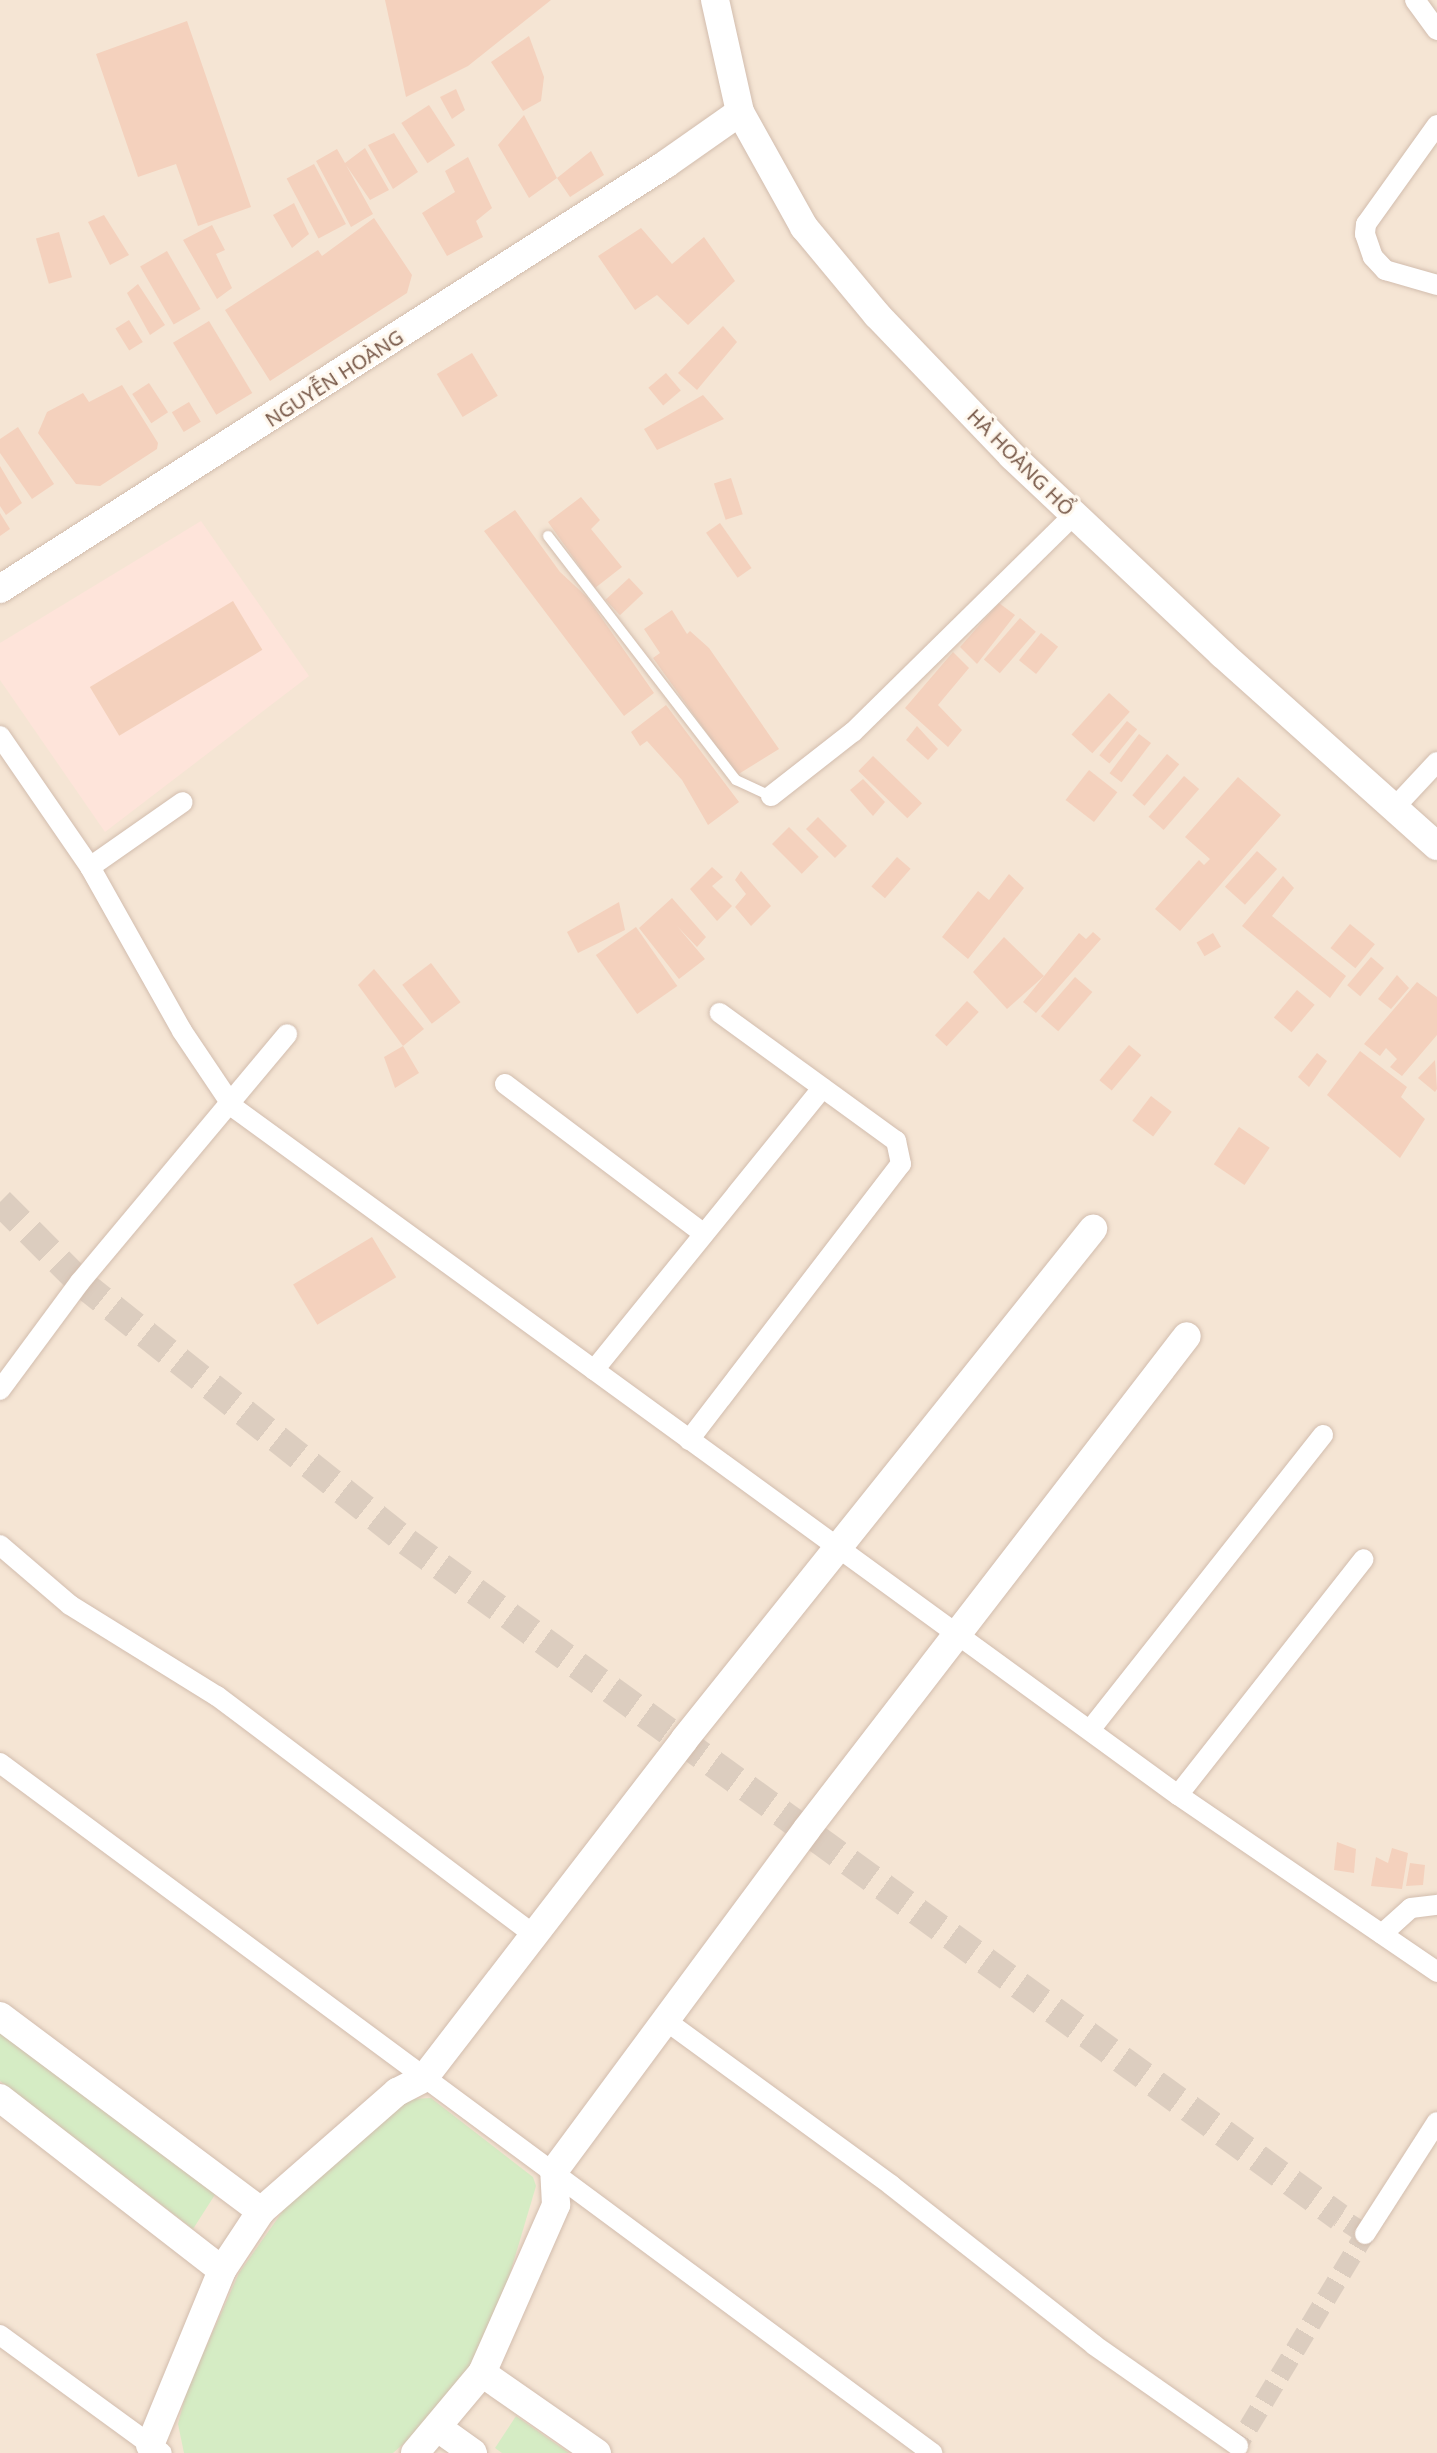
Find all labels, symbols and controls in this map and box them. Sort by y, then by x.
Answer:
street label: NGUYỄN HOÀNG [260,324,408,432]
street label: HÀ HOÀNG HỔ [963,404,1079,520]

